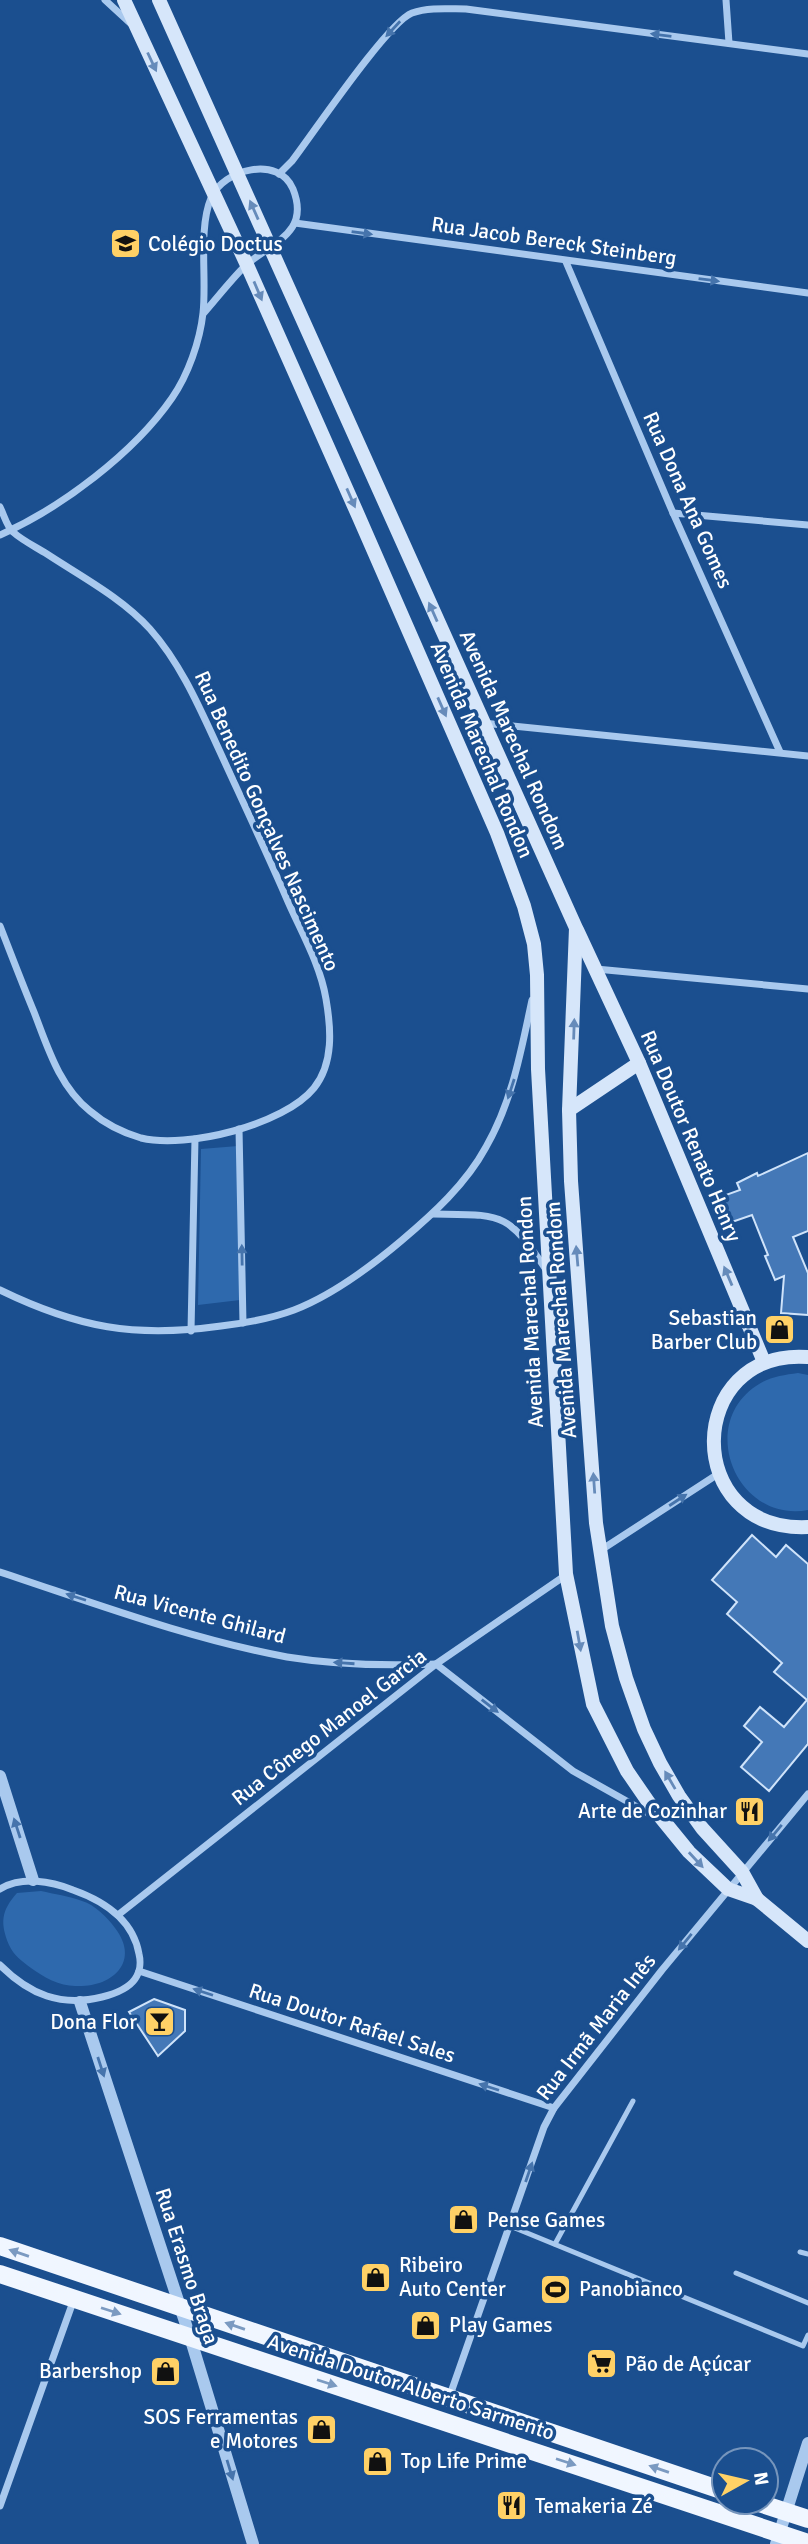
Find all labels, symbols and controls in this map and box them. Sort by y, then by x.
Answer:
one-way arrow [385,20,401,37]
one-way arrow [650,29,672,40]
one-way arrow [146,52,158,72]
one-way arrow [248,200,259,221]
street label: Rua Jacob Bereck Steinberg [430,211,678,271]
school or university icon: Colégio Doctus [108,227,142,261]
one-way arrow [352,227,374,238]
place label: Colégio Doctus [148,231,283,257]
one-way arrow [698,275,720,286]
one-way arrow [253,280,264,301]
street label: Rua Dona Ana Gomes [637,408,739,592]
one-way arrow [346,488,357,509]
one-way arrow [427,602,439,622]
street label: Avenida Marechal Rondom [454,626,574,854]
street label: Avenida Marechal Rondon [425,638,539,862]
street label: Rua Benedito Gonçalves Nascimento [189,667,345,975]
one-way arrow [436,697,448,717]
one-way arrow [568,1018,579,1040]
street label: Rua Doutor Renato Henry [635,1026,747,1246]
one-way arrow [505,1079,515,1100]
street label: Avenida Marechal Rondon [511,1195,549,1429]
street label: Avenida Marechal Rondom [540,1201,582,1439]
one-way arrow [236,1244,248,1266]
one-way arrow [571,1245,582,1267]
one-way arrow [723,1266,734,1287]
place label: Sebastian Barber Club [651,1305,757,1355]
shop icon: Sebastian Barber Club [763,1313,797,1347]
one-way arrow [588,1472,599,1494]
one-way arrow [669,1493,687,1507]
street label: Rua Vicente Ghilard [111,1579,289,1649]
one-way arrow [65,1591,86,1602]
one-way arrow [573,1630,584,1652]
street label: Rua Cônego Manoel Garcia [226,1643,432,1811]
one-way arrow [333,1657,355,1668]
one-way arrow [481,1699,499,1714]
one-way arrow [664,1770,676,1789]
restaurant icon: Arte de Cozinhar [733,1794,767,1828]
place label: Arte de Cozinhar [578,1798,727,1824]
one-way arrow [11,1818,21,1839]
one-way arrow [768,1824,783,1841]
one-way arrow [688,1851,704,1868]
one-way arrow [678,1934,693,1951]
street label: Rua Irmã Maria Inês [531,1949,661,2105]
street label: Rua Doutor Rafael Sales [246,1977,458,2069]
one-way arrow [193,1986,214,1997]
bar icon: Dona Flor [143,2005,177,2039]
place label: Dona Flor [50,2009,137,2035]
one-way arrow [96,2056,107,2077]
one-way arrow [478,2081,499,2092]
one-way arrow [524,2162,535,2183]
street label: Rua Erasmo Braga [149,2185,225,2347]
shop icon: Pense Games [447,2203,481,2237]
place label: Pense Games [487,2207,605,2233]
one-way arrow [9,2247,30,2258]
place label: Ribeiro Auto Center [399,2252,506,2302]
shop icon: Ribeiro Auto Center [359,2260,393,2294]
sports icon: Panobianco [539,2272,573,2306]
place label: Panobianco [579,2276,683,2302]
one-way arrow [101,2306,122,2317]
shop icon: Play Games [409,2308,443,2342]
place label: Play Games [449,2312,553,2338]
one-way arrow [224,2320,245,2331]
street label: Avenida Doutor Alberto Sarmento [264,2328,558,2446]
supermarket icon: Pão de Açúcar [585,2347,619,2381]
place label: Pão de Açúcar [625,2351,751,2377]
shop icon: Barbershop [148,2354,182,2388]
place label: Barbershop [39,2358,142,2384]
one-way arrow [317,2378,338,2389]
place label: SOS Ferramentas e Motores [144,2404,298,2454]
shop icon: SOS Ferramentas e Motores [304,2412,338,2446]
shop icon: Top Life Prime [361,2444,395,2478]
north arrow [710,2446,780,2516]
place label: Top Life Prime [401,2448,527,2474]
one-way arrow [556,2457,577,2468]
one-way arrow [226,2460,236,2481]
one-way arrow [649,2463,670,2474]
text: N [748,2471,774,2487]
restaurant icon: Temakeria Zé [495,2489,529,2523]
place label: Temakeria Zé [535,2493,653,2519]

